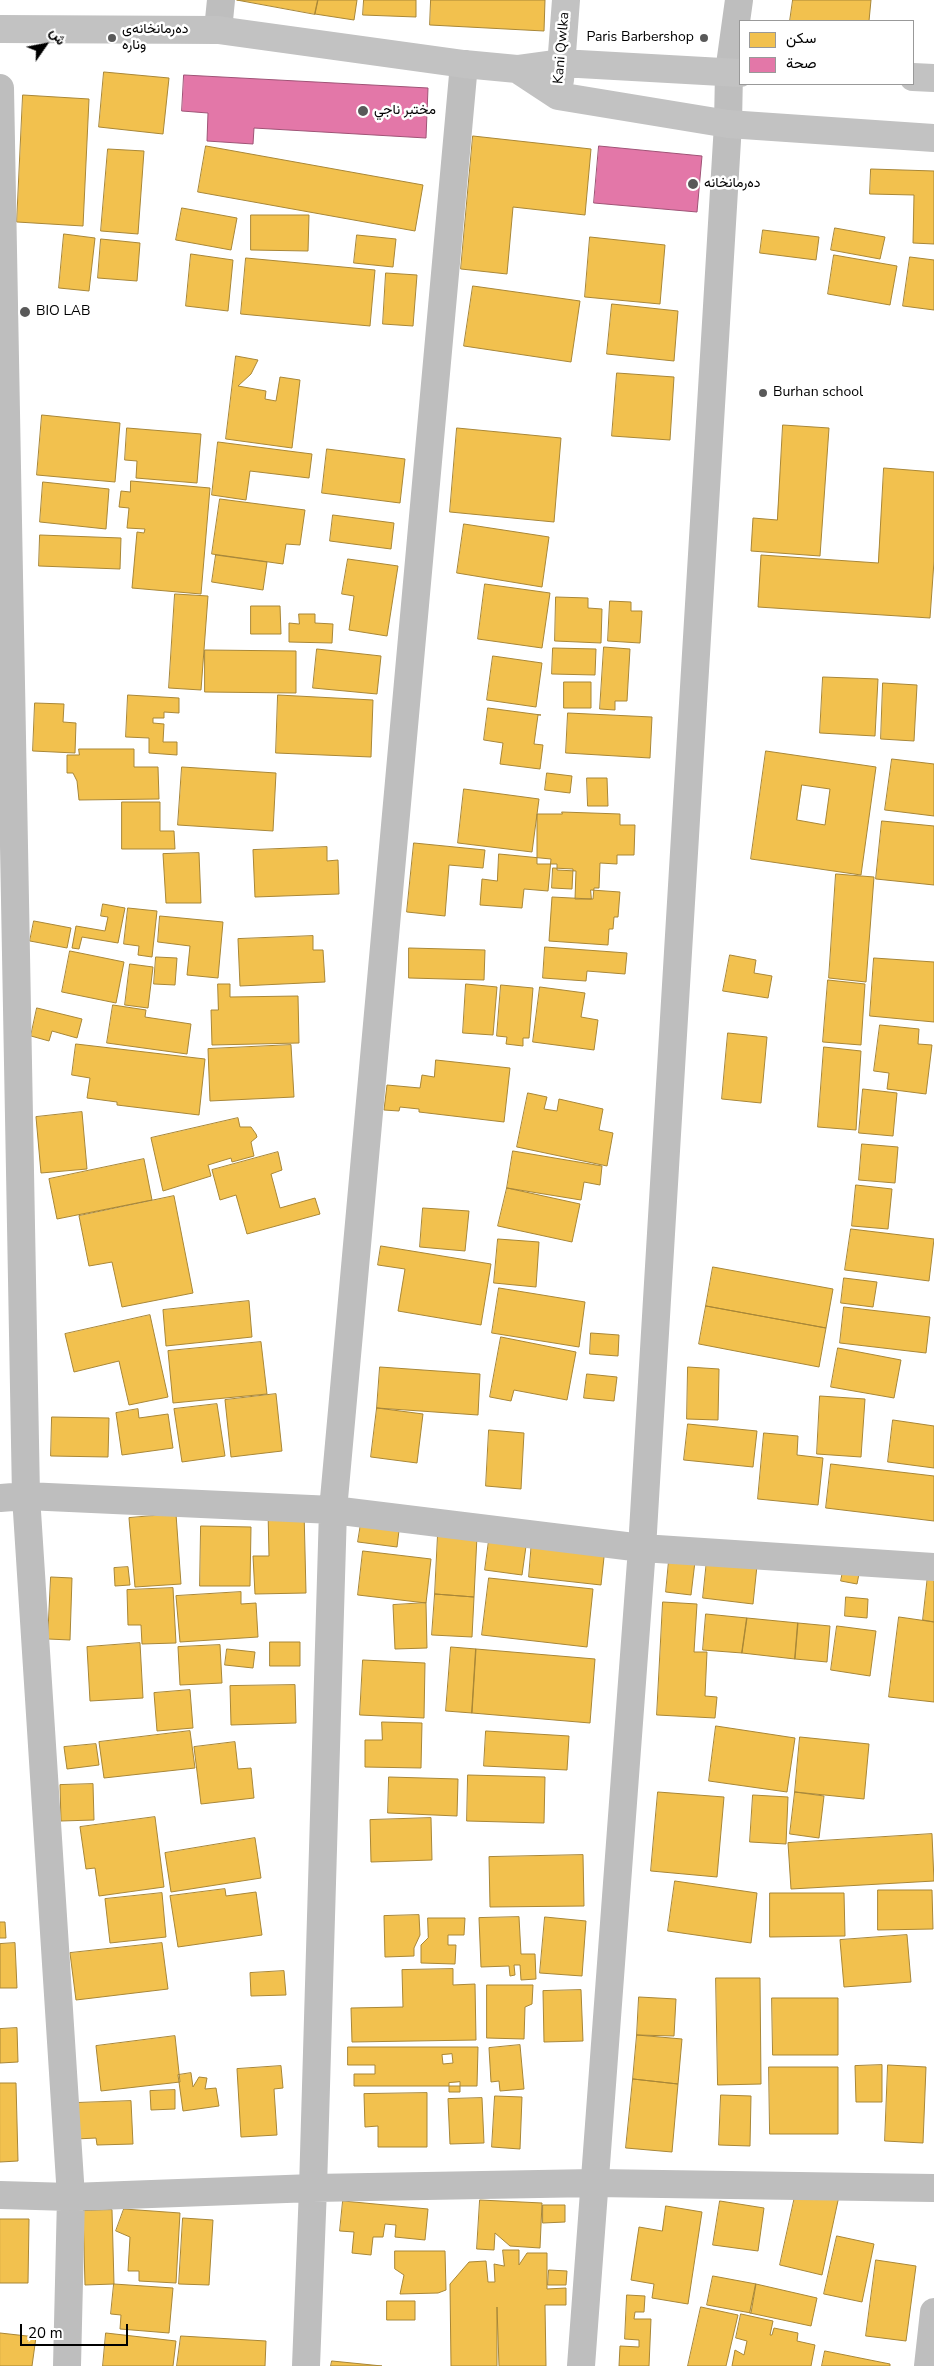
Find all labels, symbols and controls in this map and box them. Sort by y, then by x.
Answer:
street label: Kani Qwlka [550,11,574,85]
north arrow [20,20,70,70]
legend [739,20,914,85]
place label: دەرمانخانەی ونارە [122,22,188,54]
text: ش [45,24,71,49]
text: سكن [786,28,816,48]
place label: Paris Barbershop [586,30,694,46]
marker: دەرمانخانەی ونارە [106,32,118,44]
marker: Paris Barbershop [698,32,710,44]
text: صحة [786,53,817,73]
place label: مختبر ناجي [374,103,436,119]
marker: مختبر ناجي [356,104,370,118]
place label: دەرمانخانە [704,176,760,192]
marker: دەرمانخانە [686,177,700,191]
place label: BIO LAB [36,304,90,320]
marker: BIO LAB [18,305,32,319]
place label: Burhan school [773,385,863,401]
marker: Burhan school [757,387,769,399]
scale bar [22,2314,130,2346]
text: 20 m [28,2323,63,2343]

